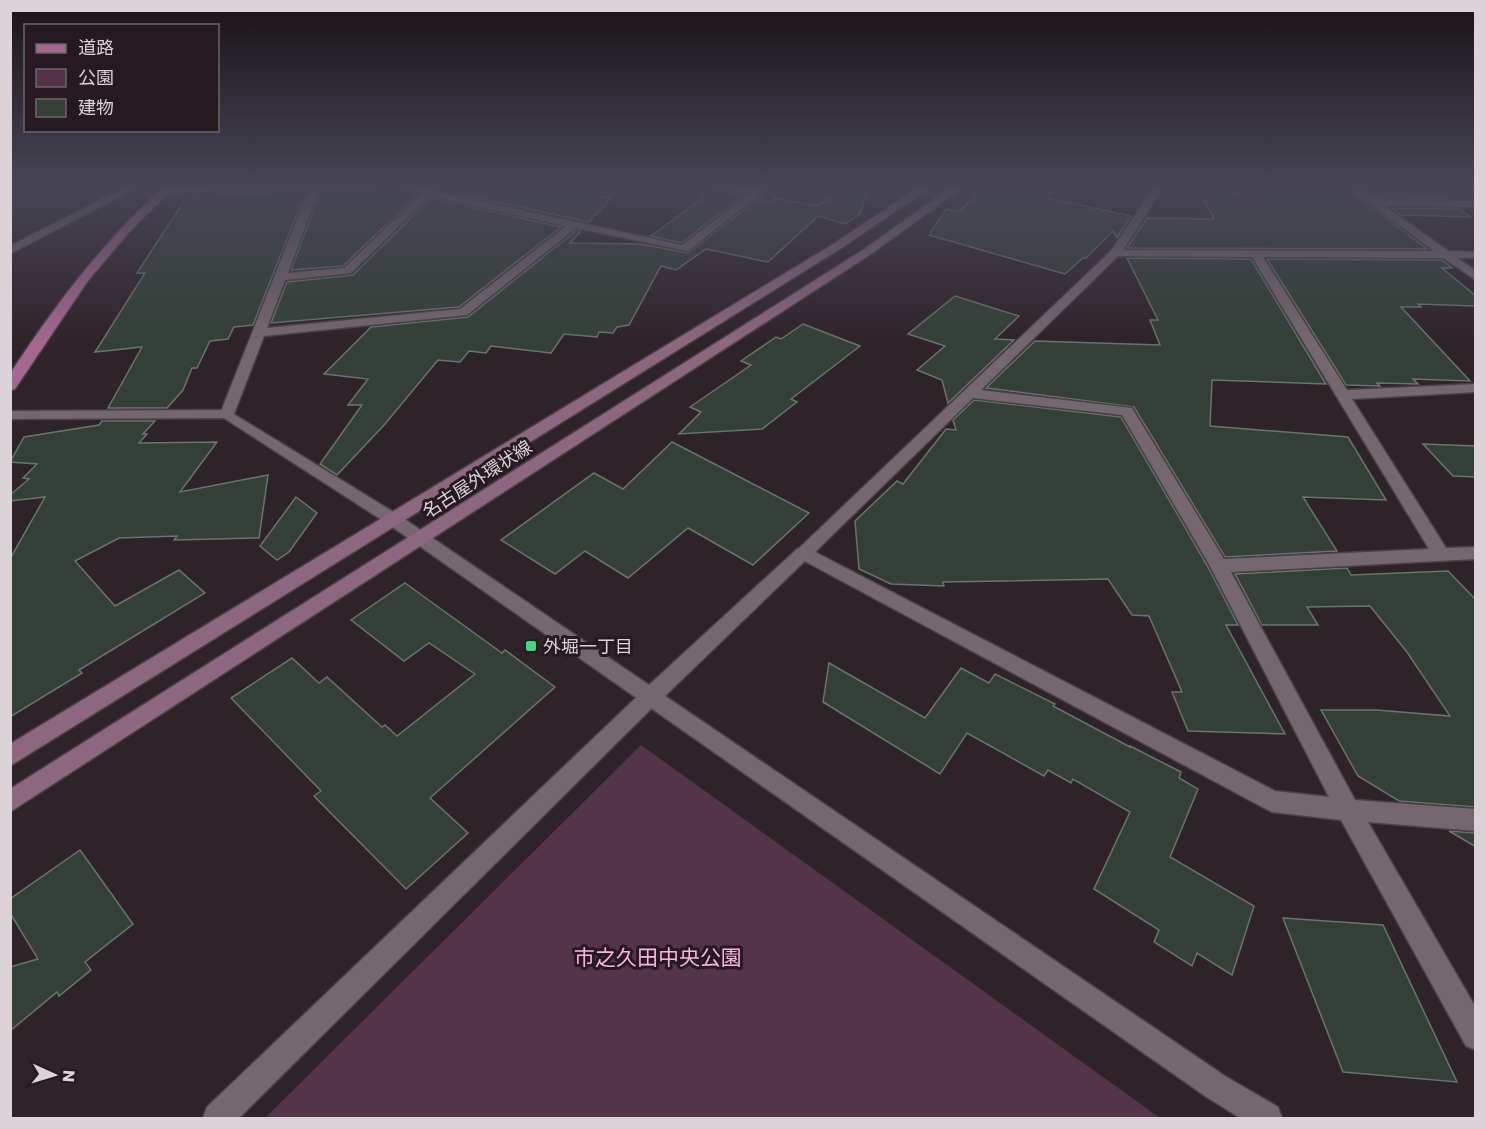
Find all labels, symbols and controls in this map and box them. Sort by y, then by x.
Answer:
legend [24,24,219,132]
text: 道路 [78,35,114,60]
text: 公園 [78,65,114,90]
text: 建物 [78,95,114,120]
street label: 名古屋外環状線 [417,434,537,524]
place label: 外堀一丁目 [543,634,633,659]
marker: 外堀一丁目 [524,639,538,653]
park label: 市之久田中央公園 [574,943,742,972]
north arrow [24,1045,84,1105]
text: N [57,1069,80,1083]

